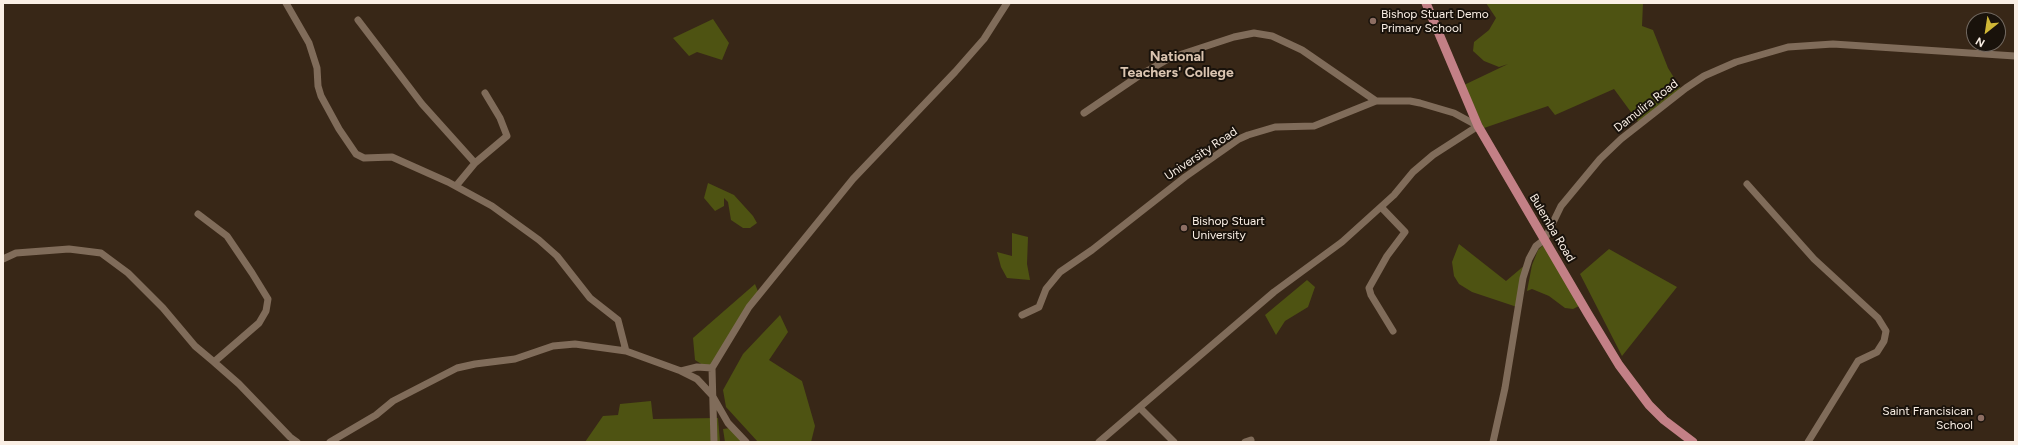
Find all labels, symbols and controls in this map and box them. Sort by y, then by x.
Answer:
place label: Bishop Stuart Demo Primary School [1381,7,1489,35]
north arrow [1966,12,2006,52]
marker: Bishop Stuart Demo Primary School [1368,16,1378,26]
text: N [1973,34,1987,50]
district label: National Teachers' College [1120,49,1234,82]
street label: Damulira Road [1611,76,1681,136]
street label: University Road [1162,124,1240,184]
street label: Bulemba Road [1526,191,1578,265]
place label: Bishop Stuart University [1192,214,1265,242]
marker: Bishop Stuart University [1179,223,1189,233]
place label: Saint Francisican School [1882,404,1973,432]
marker: Saint Francisican School [1976,413,1986,423]

